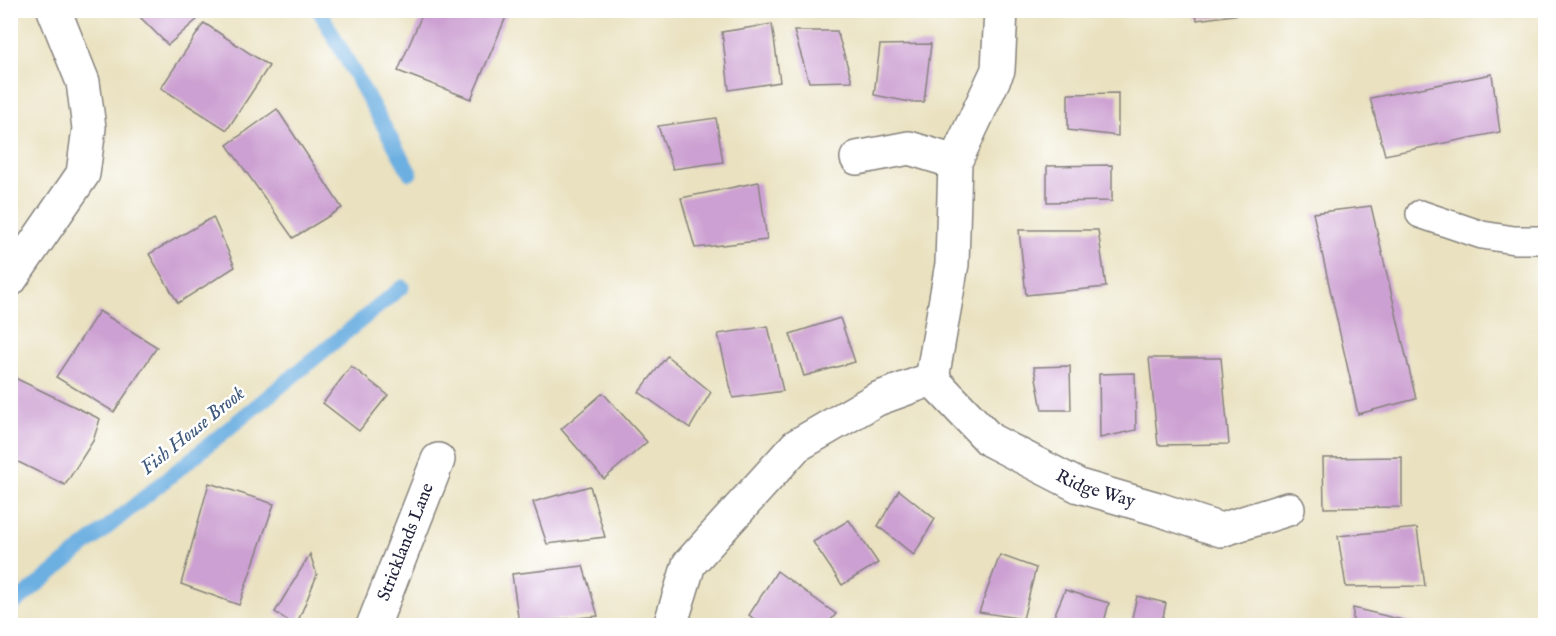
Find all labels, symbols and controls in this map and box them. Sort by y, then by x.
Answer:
water label: Fish House Brook [136,381,250,481]
street label: Ridge Way [1052,464,1138,513]
street label: Stricklands Lane [372,480,439,604]

